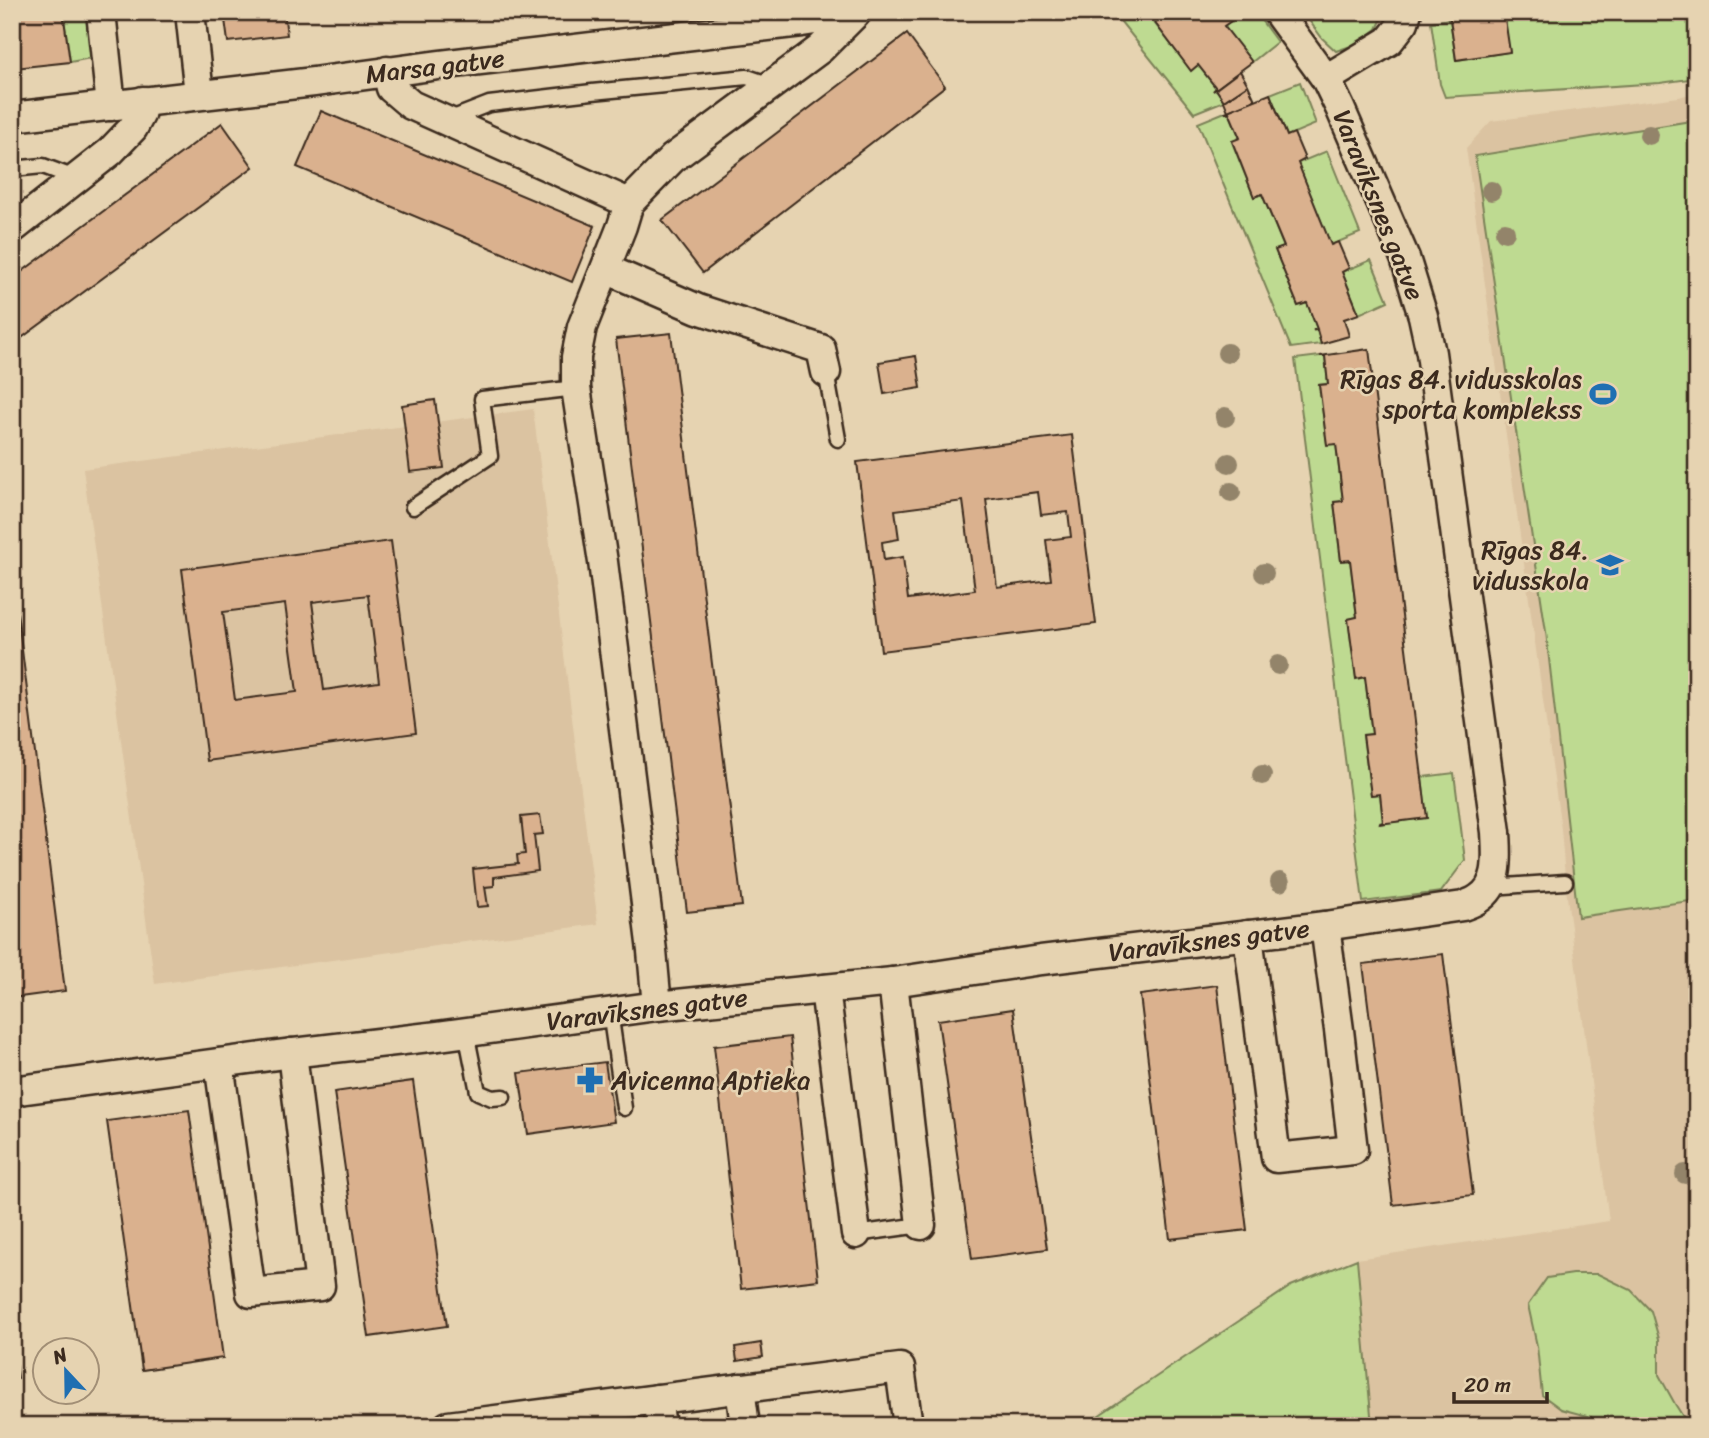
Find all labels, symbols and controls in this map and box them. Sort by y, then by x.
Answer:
street label: Marsa gatve [363,35,507,97]
street label: Varavīksnes gatve [1320,103,1438,307]
place label: Rīgas 84. vidusskolas sporta komplekss [1340,356,1582,432]
sports icon: Rīgas 84. vidusskolas sporta komplekss [1588,379,1618,409]
place label: Rīgas 84. vidusskola [1472,527,1589,603]
school or university icon: Rīgas 84. vidusskola [1595,550,1625,580]
street label: Varavīksnes gatve [1106,905,1312,975]
street label: Varavīksnes gatve [544,974,750,1044]
place label: Avicenna Aptieka [610,1057,810,1103]
pharmacy icon: Avicenna Aptieka [575,1065,605,1095]
north arrow [32,1336,102,1406]
text: N [47,1338,73,1374]
scale bar [1454,1361,1546,1405]
text: 20 m [1464,1366,1511,1404]

